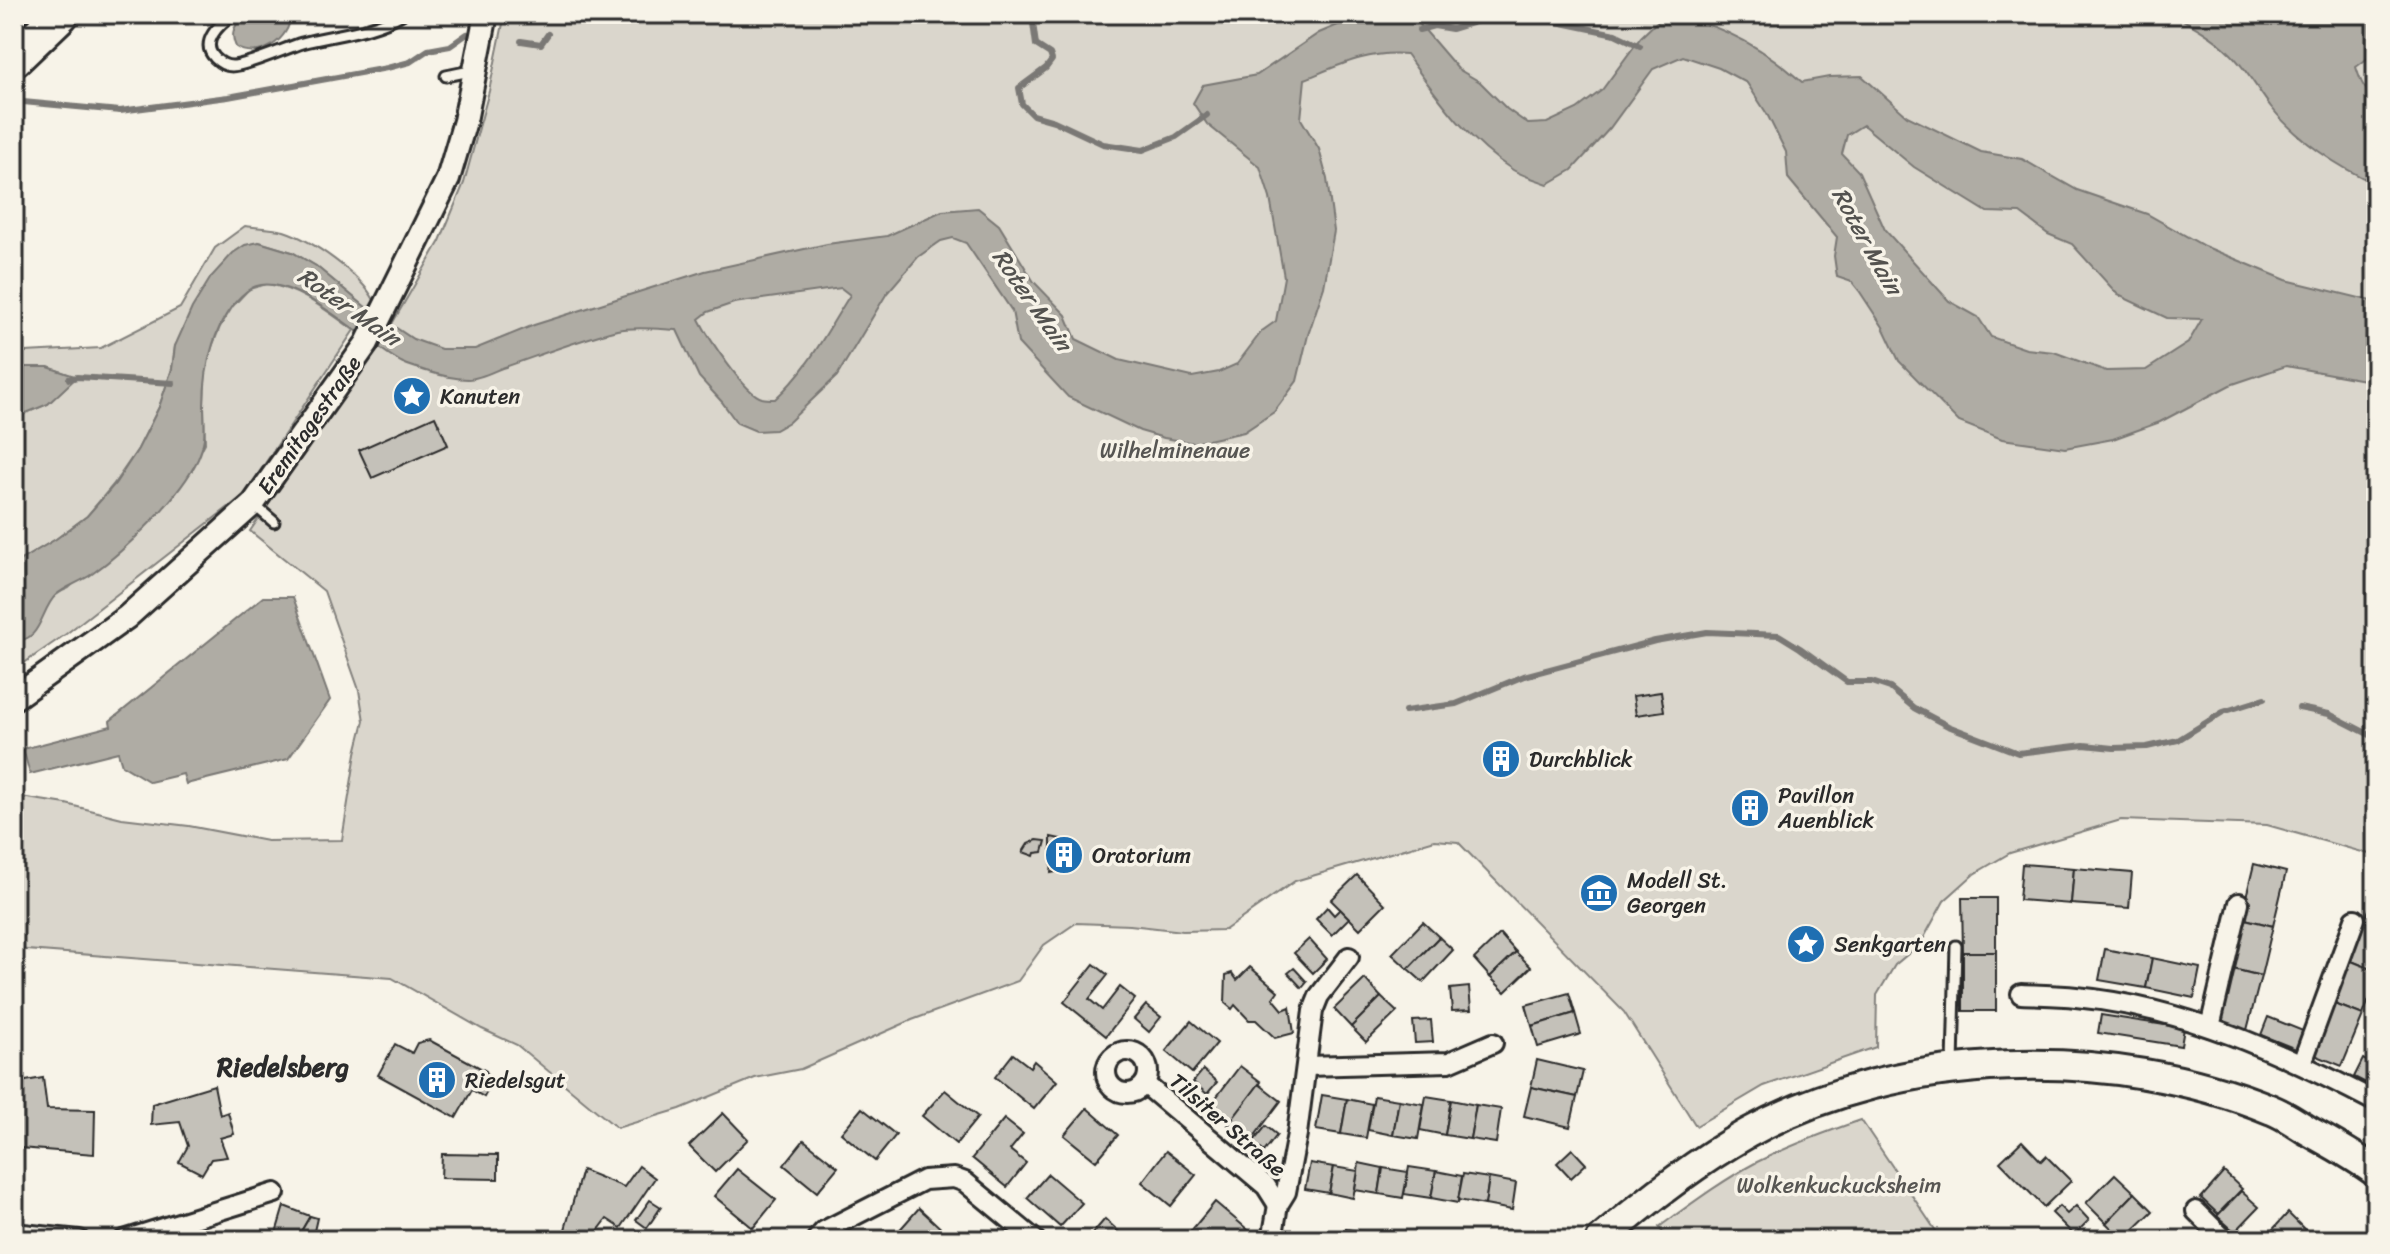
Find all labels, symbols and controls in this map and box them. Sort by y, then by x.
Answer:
water label: Roter Main [1820,179,1915,305]
water label: Roter Main [981,240,1085,363]
water label: Roter Main [289,256,412,360]
street label: Eremitagestraße [246,347,372,503]
place icon: Kanuten [391,375,433,417]
place label: Kanuten [440,377,520,416]
park label: Wilhelminenaue [1100,431,1250,470]
building icon: Durchblick [1480,738,1522,780]
place label: Durchblick [1529,740,1633,779]
place label: Pavillon Auenblick [1777,776,1874,840]
building icon: Pavillon Auenblick [1729,787,1771,829]
building icon: Oratorium [1043,834,1085,876]
place label: Oratorium [1092,836,1191,875]
place label: Modell St. Georgen [1627,861,1727,925]
museum icon: Modell St. Georgen [1578,872,1620,914]
place icon: Senkgarten [1785,923,1827,965]
place label: Senkgarten [1834,925,1946,964]
district label: Riedelsberg [216,1044,349,1090]
building icon: Riedelsgut [416,1059,458,1101]
place label: Riedelsgut [465,1061,566,1100]
street label: Tilsiter Straße [1161,1063,1295,1187]
park label: Wolkenkuckucksheim [1737,1166,1941,1205]

